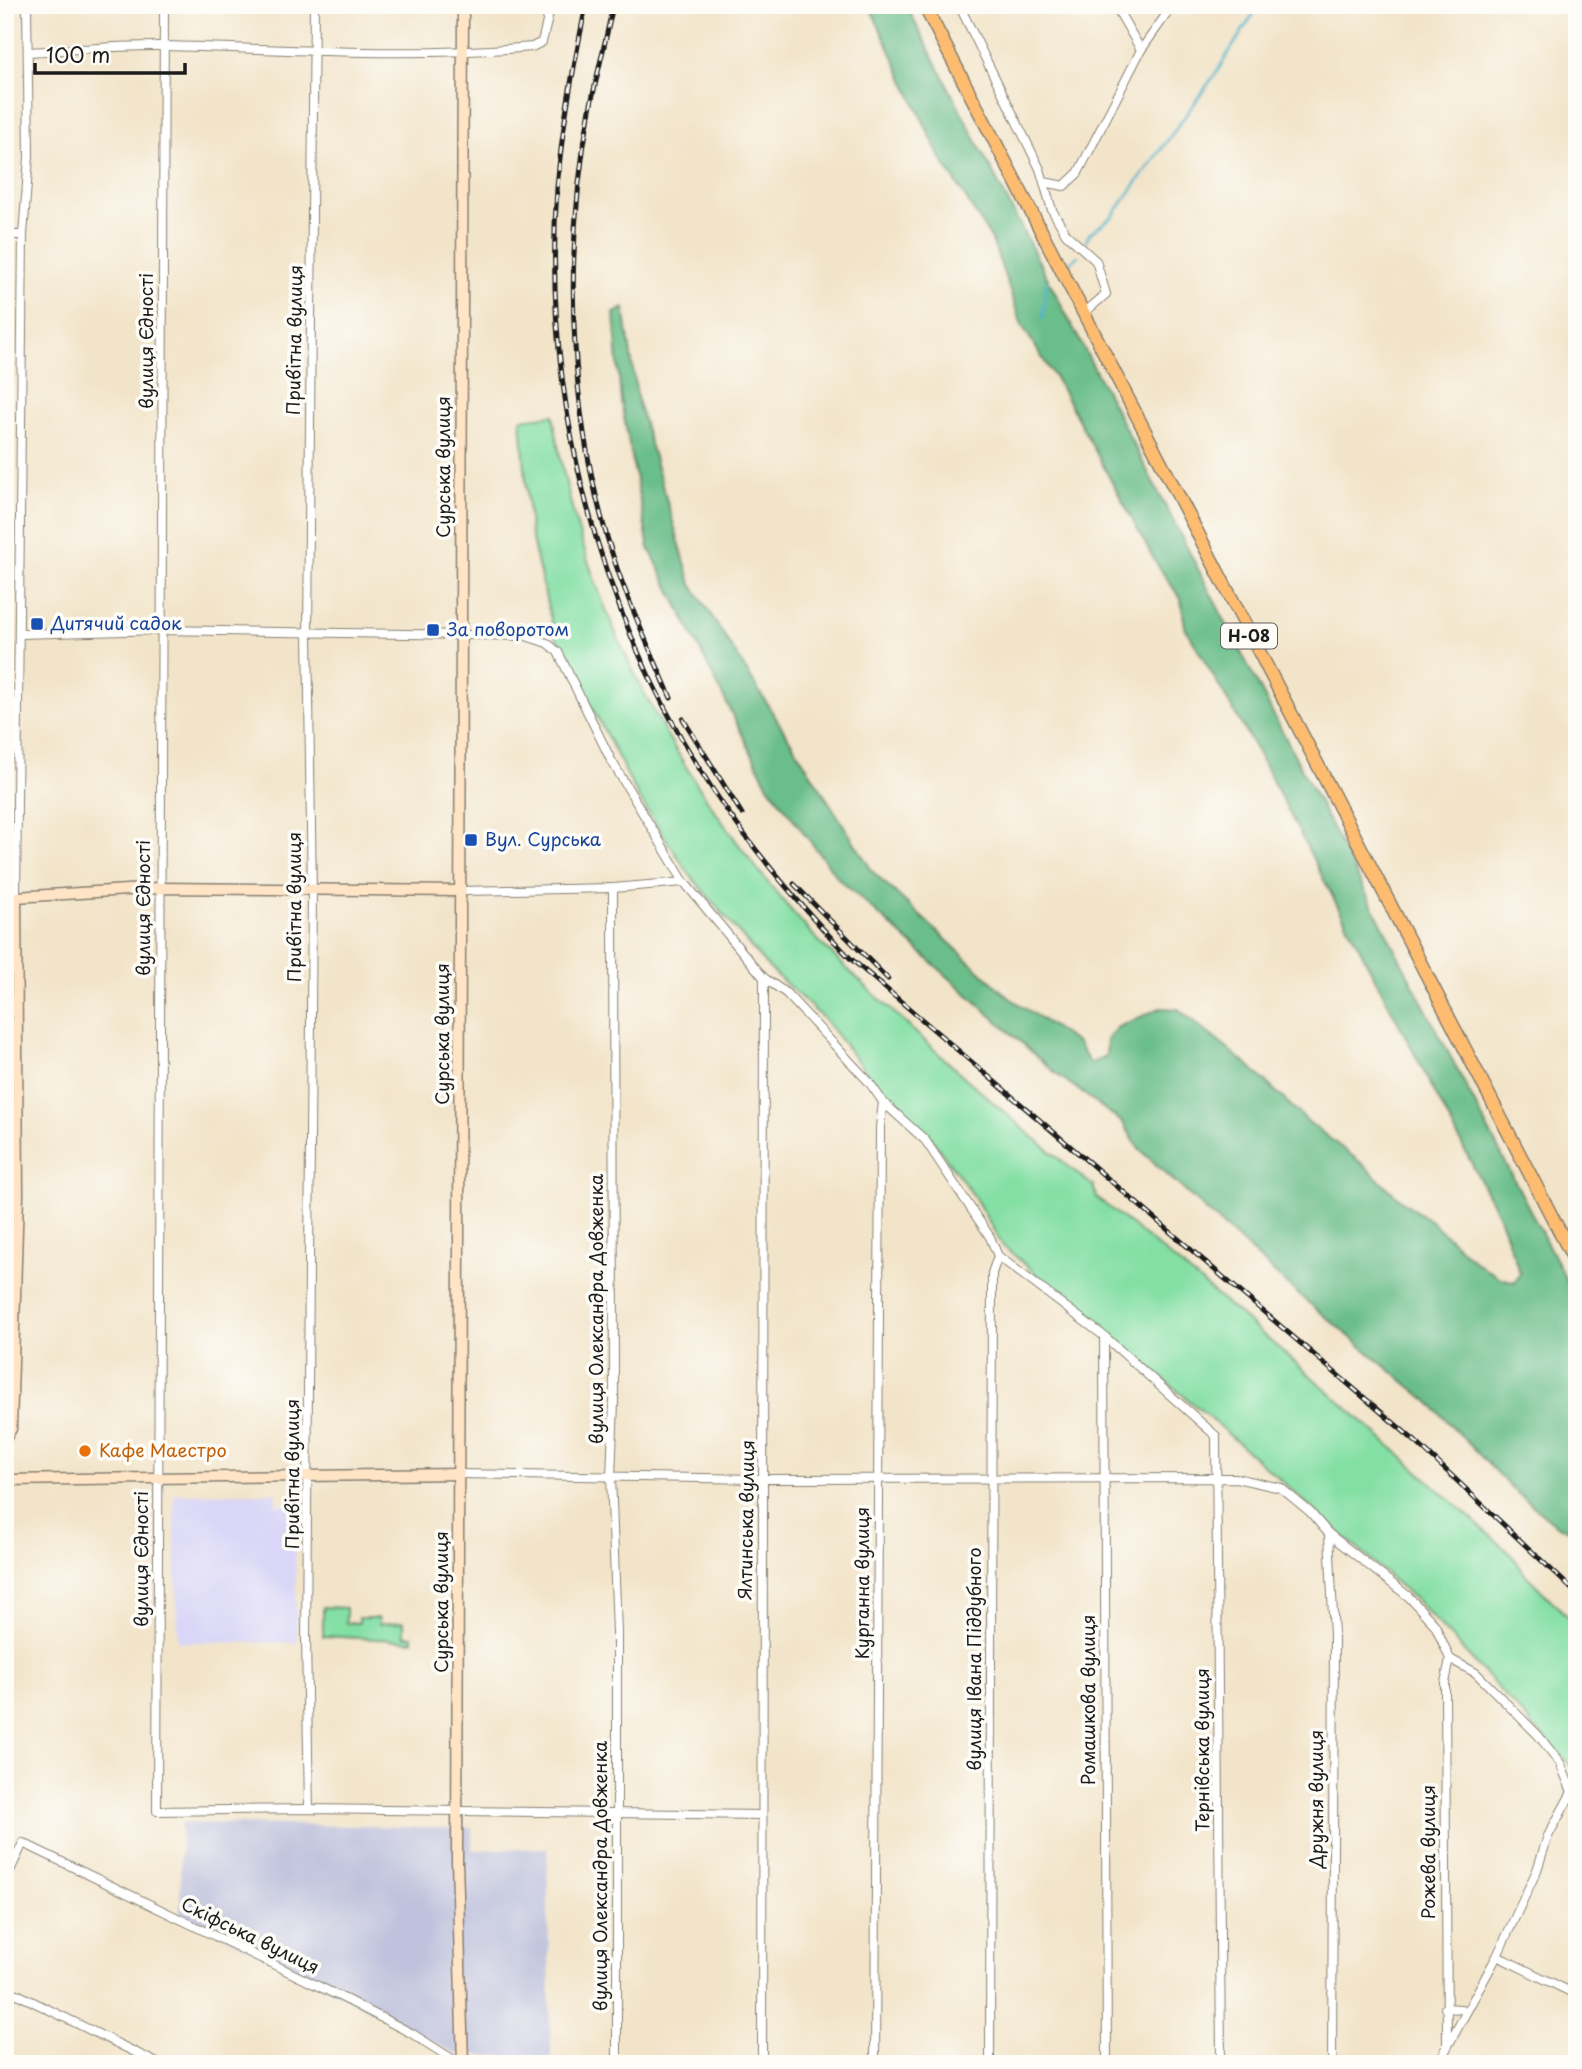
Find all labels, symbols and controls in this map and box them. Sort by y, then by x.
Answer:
scale bar [35,32,186,76]
text: 100 m [46,38,110,70]
street label: Привітна вулиця [279,265,308,415]
street label: вулиця Єдності [132,273,159,409]
street label: Сурська вулиця [429,396,456,538]
place label: Дитячий садок [50,609,182,636]
place label: За поворотом [446,615,569,642]
marker: Дитячий садок [29,616,45,632]
marker: За поворотом [425,622,441,638]
road number: Н-08 [1221,624,1277,649]
place label: Вул. Сурська [485,825,602,852]
street label: Привітна вулиця [280,832,307,982]
marker: Вул. Сурська [463,832,479,848]
street label: вулиця Єдності [129,840,156,976]
street label: Сурська вулиця [428,963,455,1105]
street label: вулиця Олександра Довженка [582,1173,609,1444]
street label: Привітна вулиця [278,1399,305,1549]
place label: Кафе Маестро [99,1436,227,1463]
street label: Ялтинська вулиця [731,1440,760,1600]
marker: Кафе Маестро [77,1443,93,1459]
street label: вулиця Єдності [127,1491,154,1627]
street label: Курганна вулиця [848,1507,875,1659]
street label: Сурська вулиця [427,1531,454,1673]
street label: вулиця Івана Піддубного [960,1547,987,1771]
street label: Ромашкова вулиця [1074,1615,1101,1785]
street label: Тернівська вулиця [1188,1668,1215,1832]
street label: Дружня вулиця [1302,1730,1329,1869]
street label: вулиця Олександра Довженка [586,1740,613,2011]
street label: Рожева вулиця [1414,1785,1441,1919]
street label: Скіфська вулиця [177,1889,324,1980]

